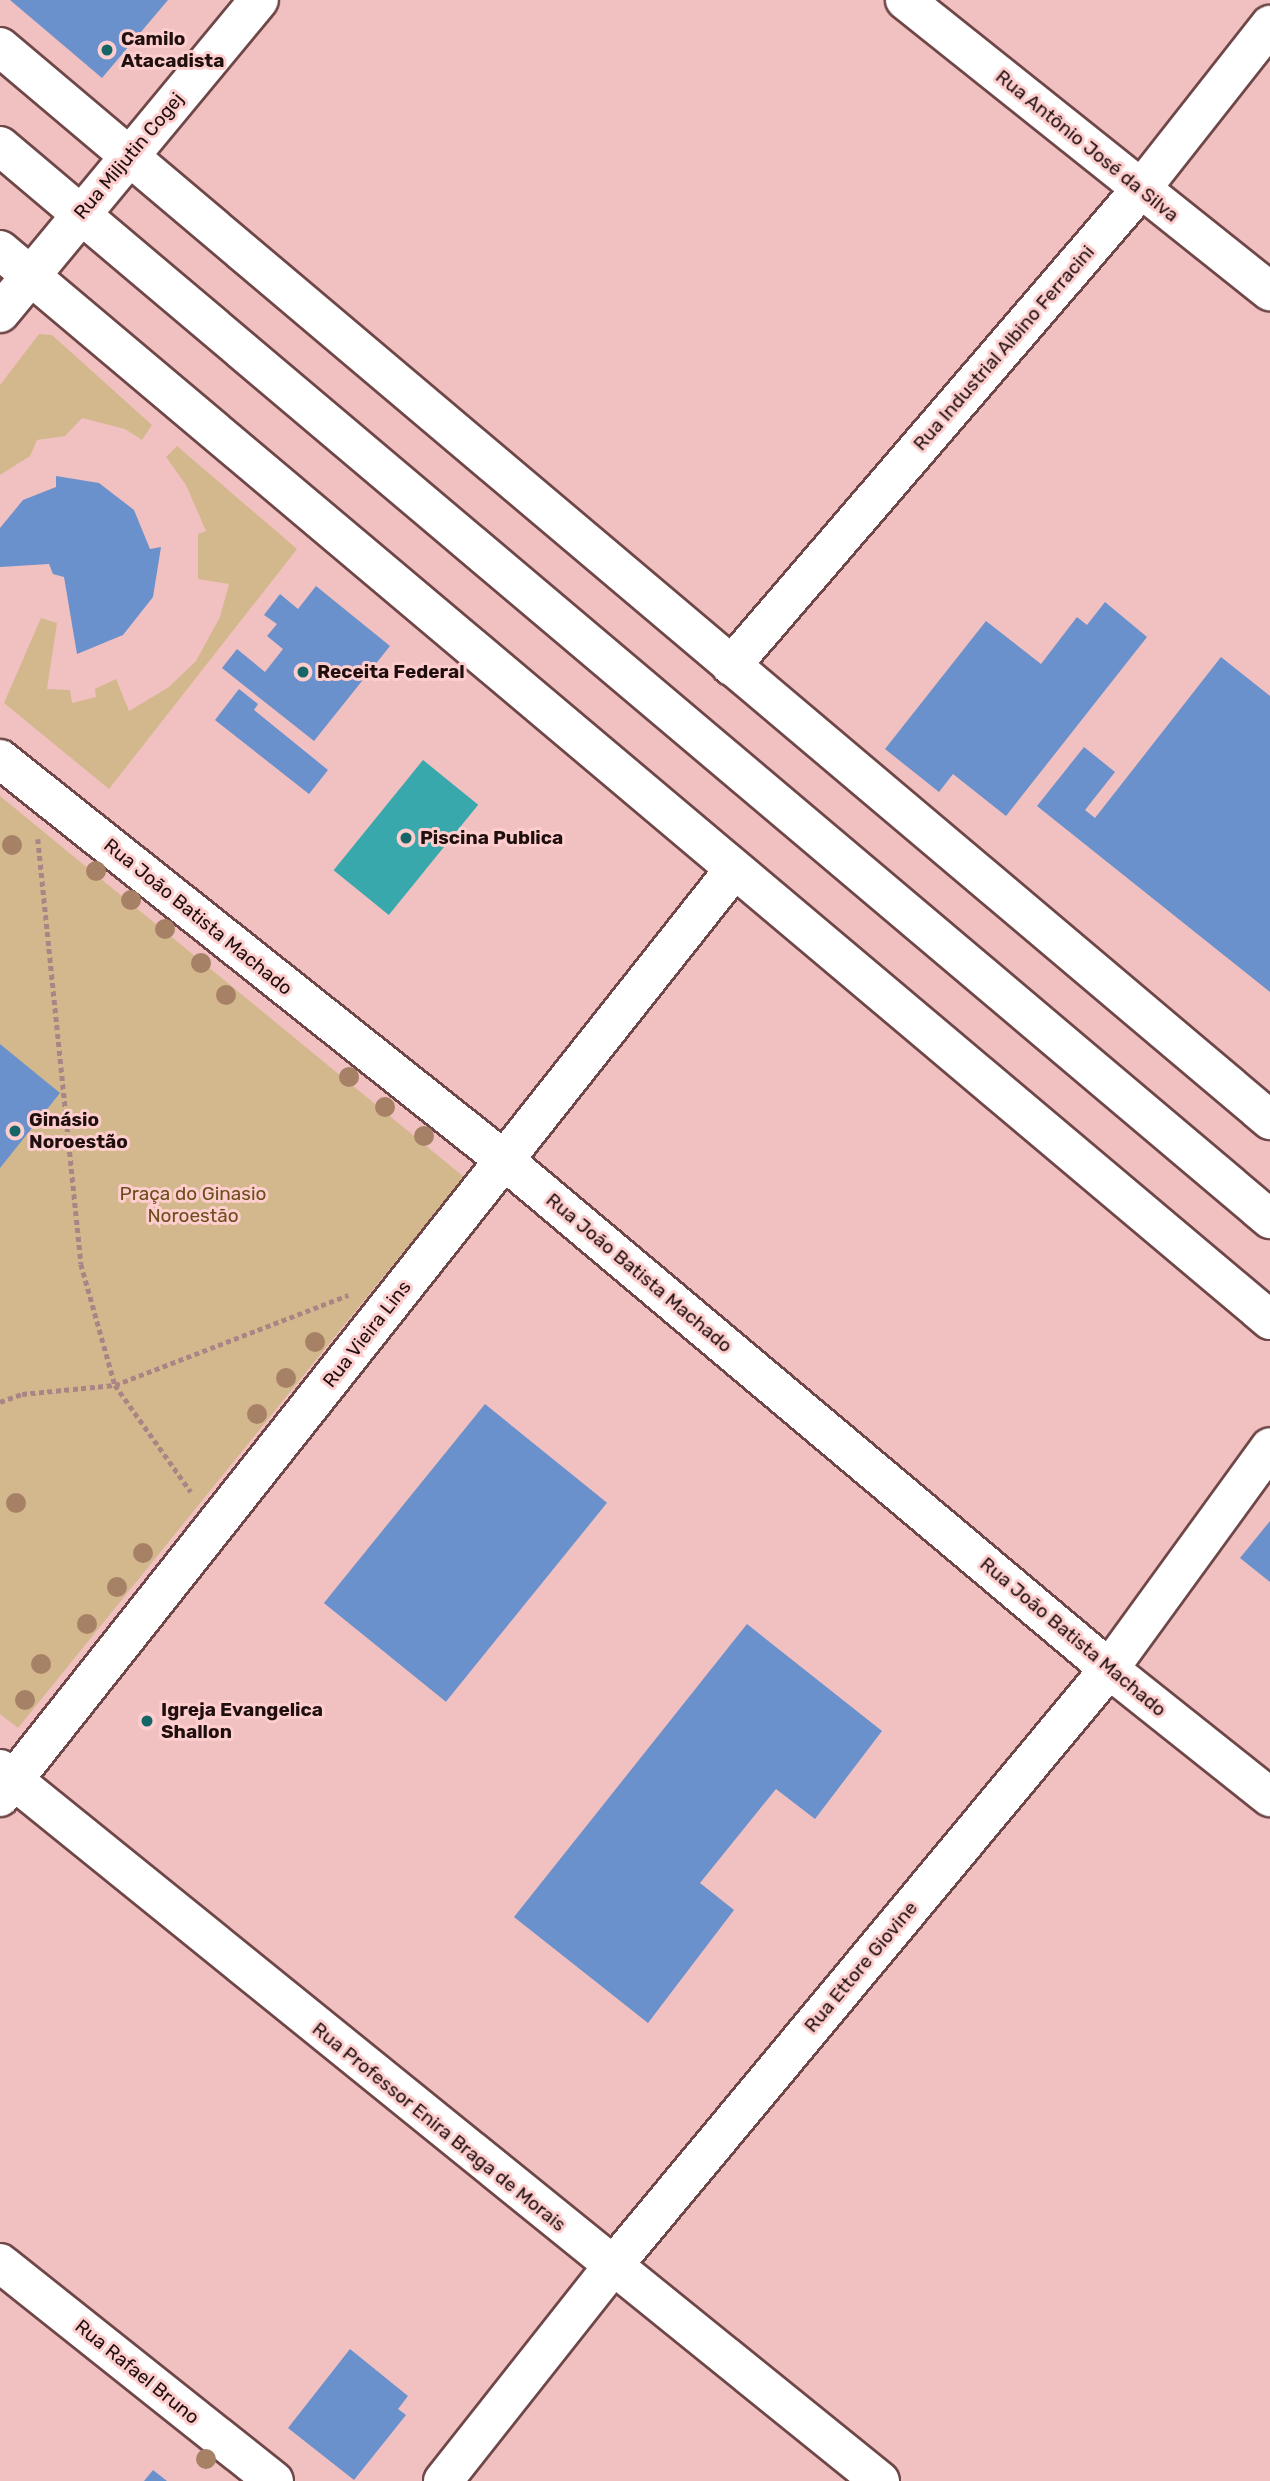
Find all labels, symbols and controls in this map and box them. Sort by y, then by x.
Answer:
place label: Camilo Atacadista [121,28,224,72]
marker: Camilo Atacadista [99,42,115,58]
street label: Rua Antônio José da Silva [991,65,1183,227]
street label: Rua Miljutin Cogej [69,88,189,224]
street label: Rua Industrial Albino Ferracini [908,241,1100,455]
place label: Receita Federal [317,661,465,683]
marker: Receita Federal [295,664,311,680]
place label: Piscina Publica [420,827,563,849]
marker: Piscina Publica [398,830,414,846]
street label: Rua João Batista Machado [99,834,297,1000]
place label: Ginásio Noroestão [29,1109,128,1153]
marker: Ginásio Noroestão [7,1123,23,1139]
park label: Praça do Ginasio Noroestão [120,1183,266,1227]
street label: Rua João Batista Machado [541,1189,737,1357]
street label: Rua Vieira Lins [318,1276,416,1392]
street label: Rua João Batista Machado [975,1553,1171,1721]
place label: Igreja Evangelica Shallon [161,1699,323,1743]
marker: Igreja Evangelica Shallon [139,1713,155,1729]
street label: Rua Ettore Giovine [800,1897,922,2037]
street label: Rua Professor Enira Braga de Morais [307,2017,571,2237]
street label: Rua Rafael Bruno [70,2315,204,2429]

